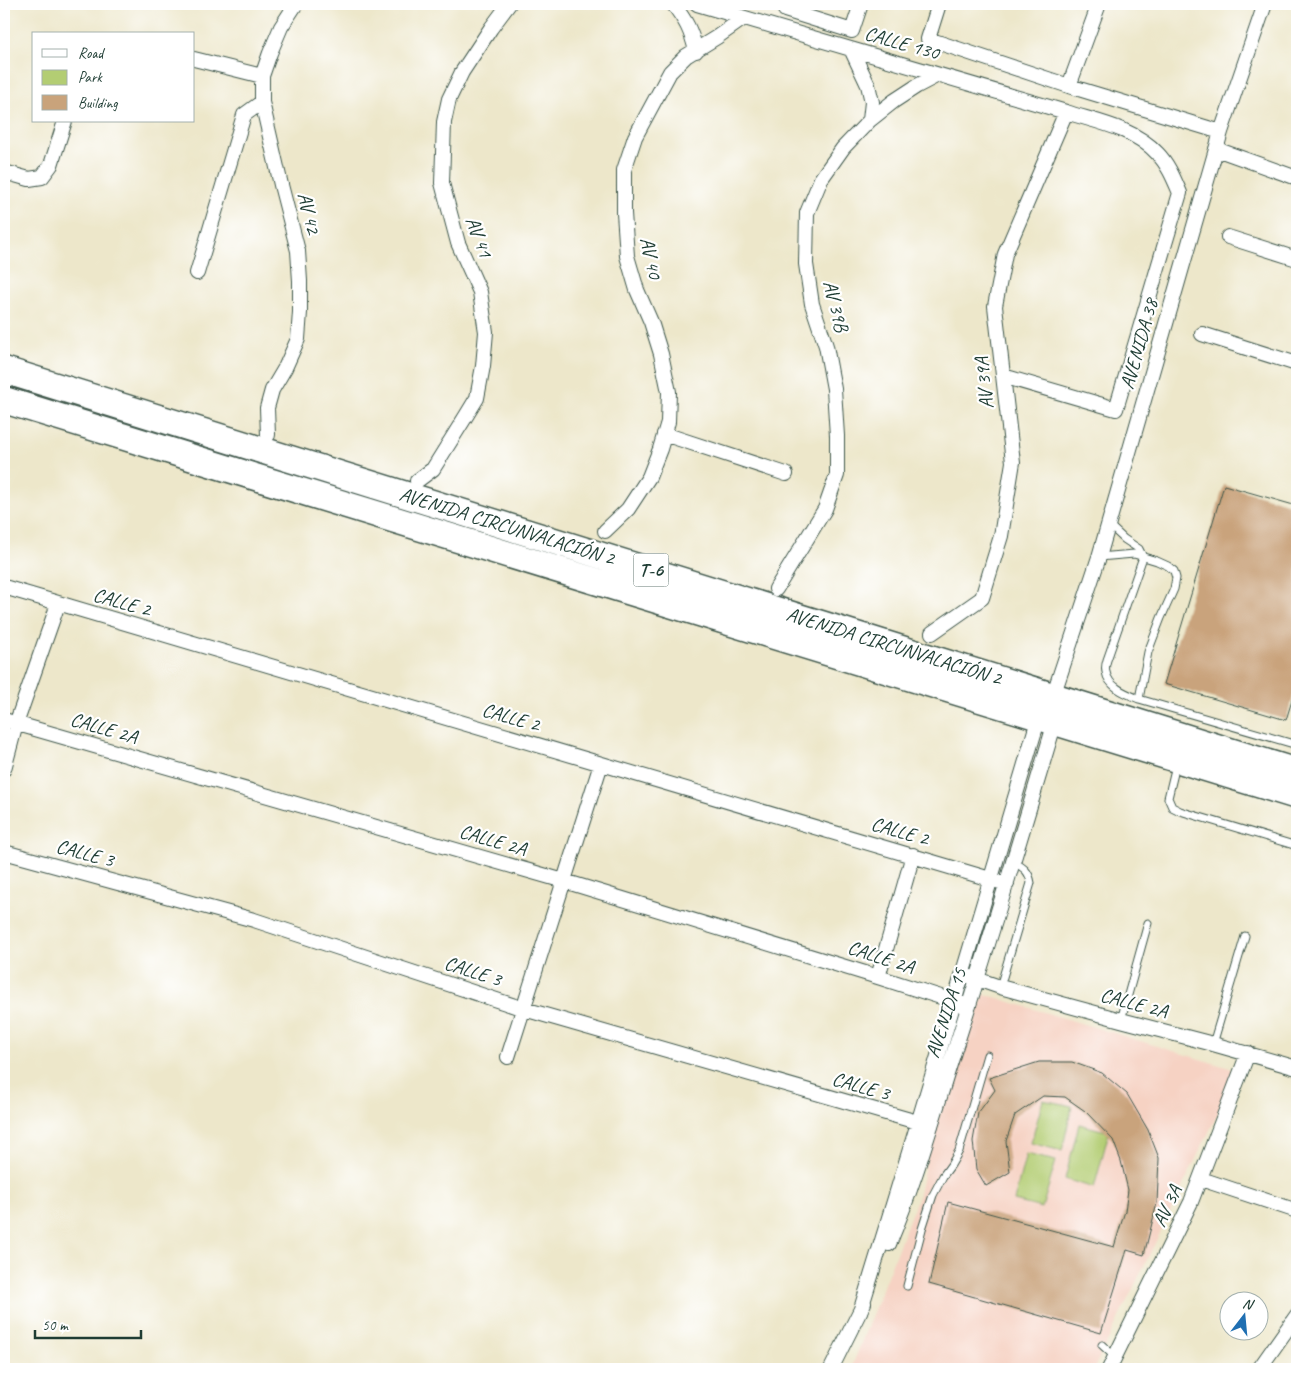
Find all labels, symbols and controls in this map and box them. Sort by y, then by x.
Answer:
street label: CALLE 130 [862,20,944,66]
legend [32,32,195,122]
text: Road [78,44,105,63]
text: Park [78,68,103,87]
text: Building [78,94,118,113]
street label: AV 42 [292,190,327,238]
street label: AV 41 [460,213,499,262]
street label: AV 40 [634,235,668,283]
street label: AV 39B [818,278,855,336]
street label: AVENIDA 38 [1114,294,1164,392]
street label: AV 39A [969,355,999,410]
street label: AVENIDA CIRCUNVALACIÓN 2 [396,481,619,571]
road number: T-6 [634,554,668,586]
street label: CALLE 2 [90,582,155,623]
street label: AVENIDA CIRCUNVALACIÓN 2 [783,601,1006,691]
street label: CALLE 2 [479,697,544,738]
street label: CALLE 2A [68,707,141,750]
street label: CALLE 2 [868,811,933,852]
street label: CALLE 2A [457,819,530,862]
street label: CALLE 3 [53,833,118,873]
street label: CALLE 2A [845,935,918,980]
street label: CALLE 3 [441,950,507,993]
street label: AVENIDA 15 [920,964,973,1061]
street label: CALLE 2A [1098,982,1171,1024]
street label: CALLE 3 [829,1066,894,1107]
street label: AV 3A [1147,1180,1188,1231]
north arrow [1218,1290,1268,1340]
text: N [1241,1295,1256,1314]
scale bar [35,1308,141,1340]
text: 50 m [42,1316,69,1335]

